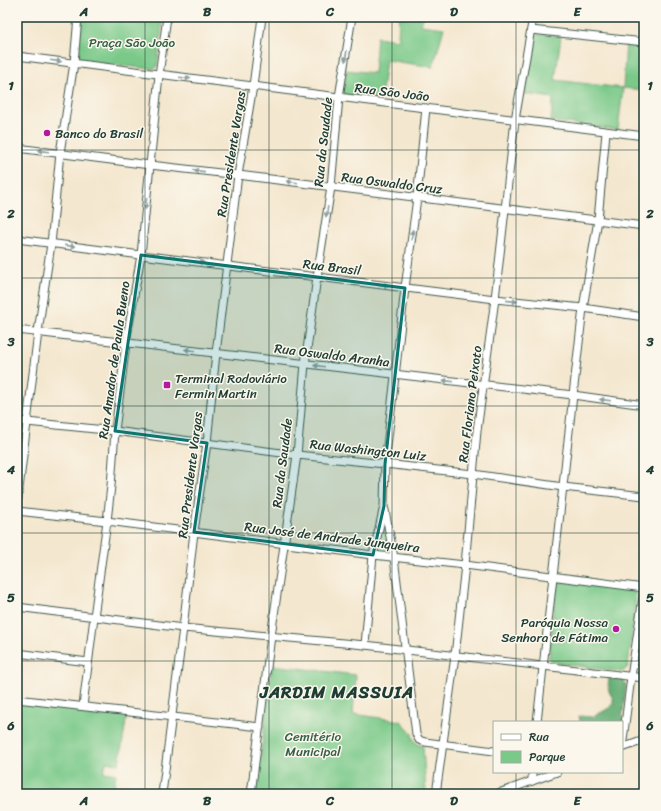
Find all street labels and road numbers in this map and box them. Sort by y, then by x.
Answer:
street label: Rua São João [353,76,431,108]
street label: Rua Presidente Vargas [210,89,252,219]
street label: Rua da Saudade [307,96,339,188]
street label: Rua Oswaldo Cruz [340,165,445,201]
street label: Rua Brasil [302,252,363,282]
street label: Rua Amador de Paula Bueno [92,279,137,441]
street label: Rua Oswaldo Aranha [273,337,391,374]
street label: Rua Floriano Peixoto [451,344,489,464]
street label: Rua Presidente Vargas [171,410,209,540]
street label: Rua da Saudade [265,417,299,509]
street label: Rua Washington Luiz [309,432,428,468]
street label: Rua José de Andrade Junqueira [243,515,421,559]

